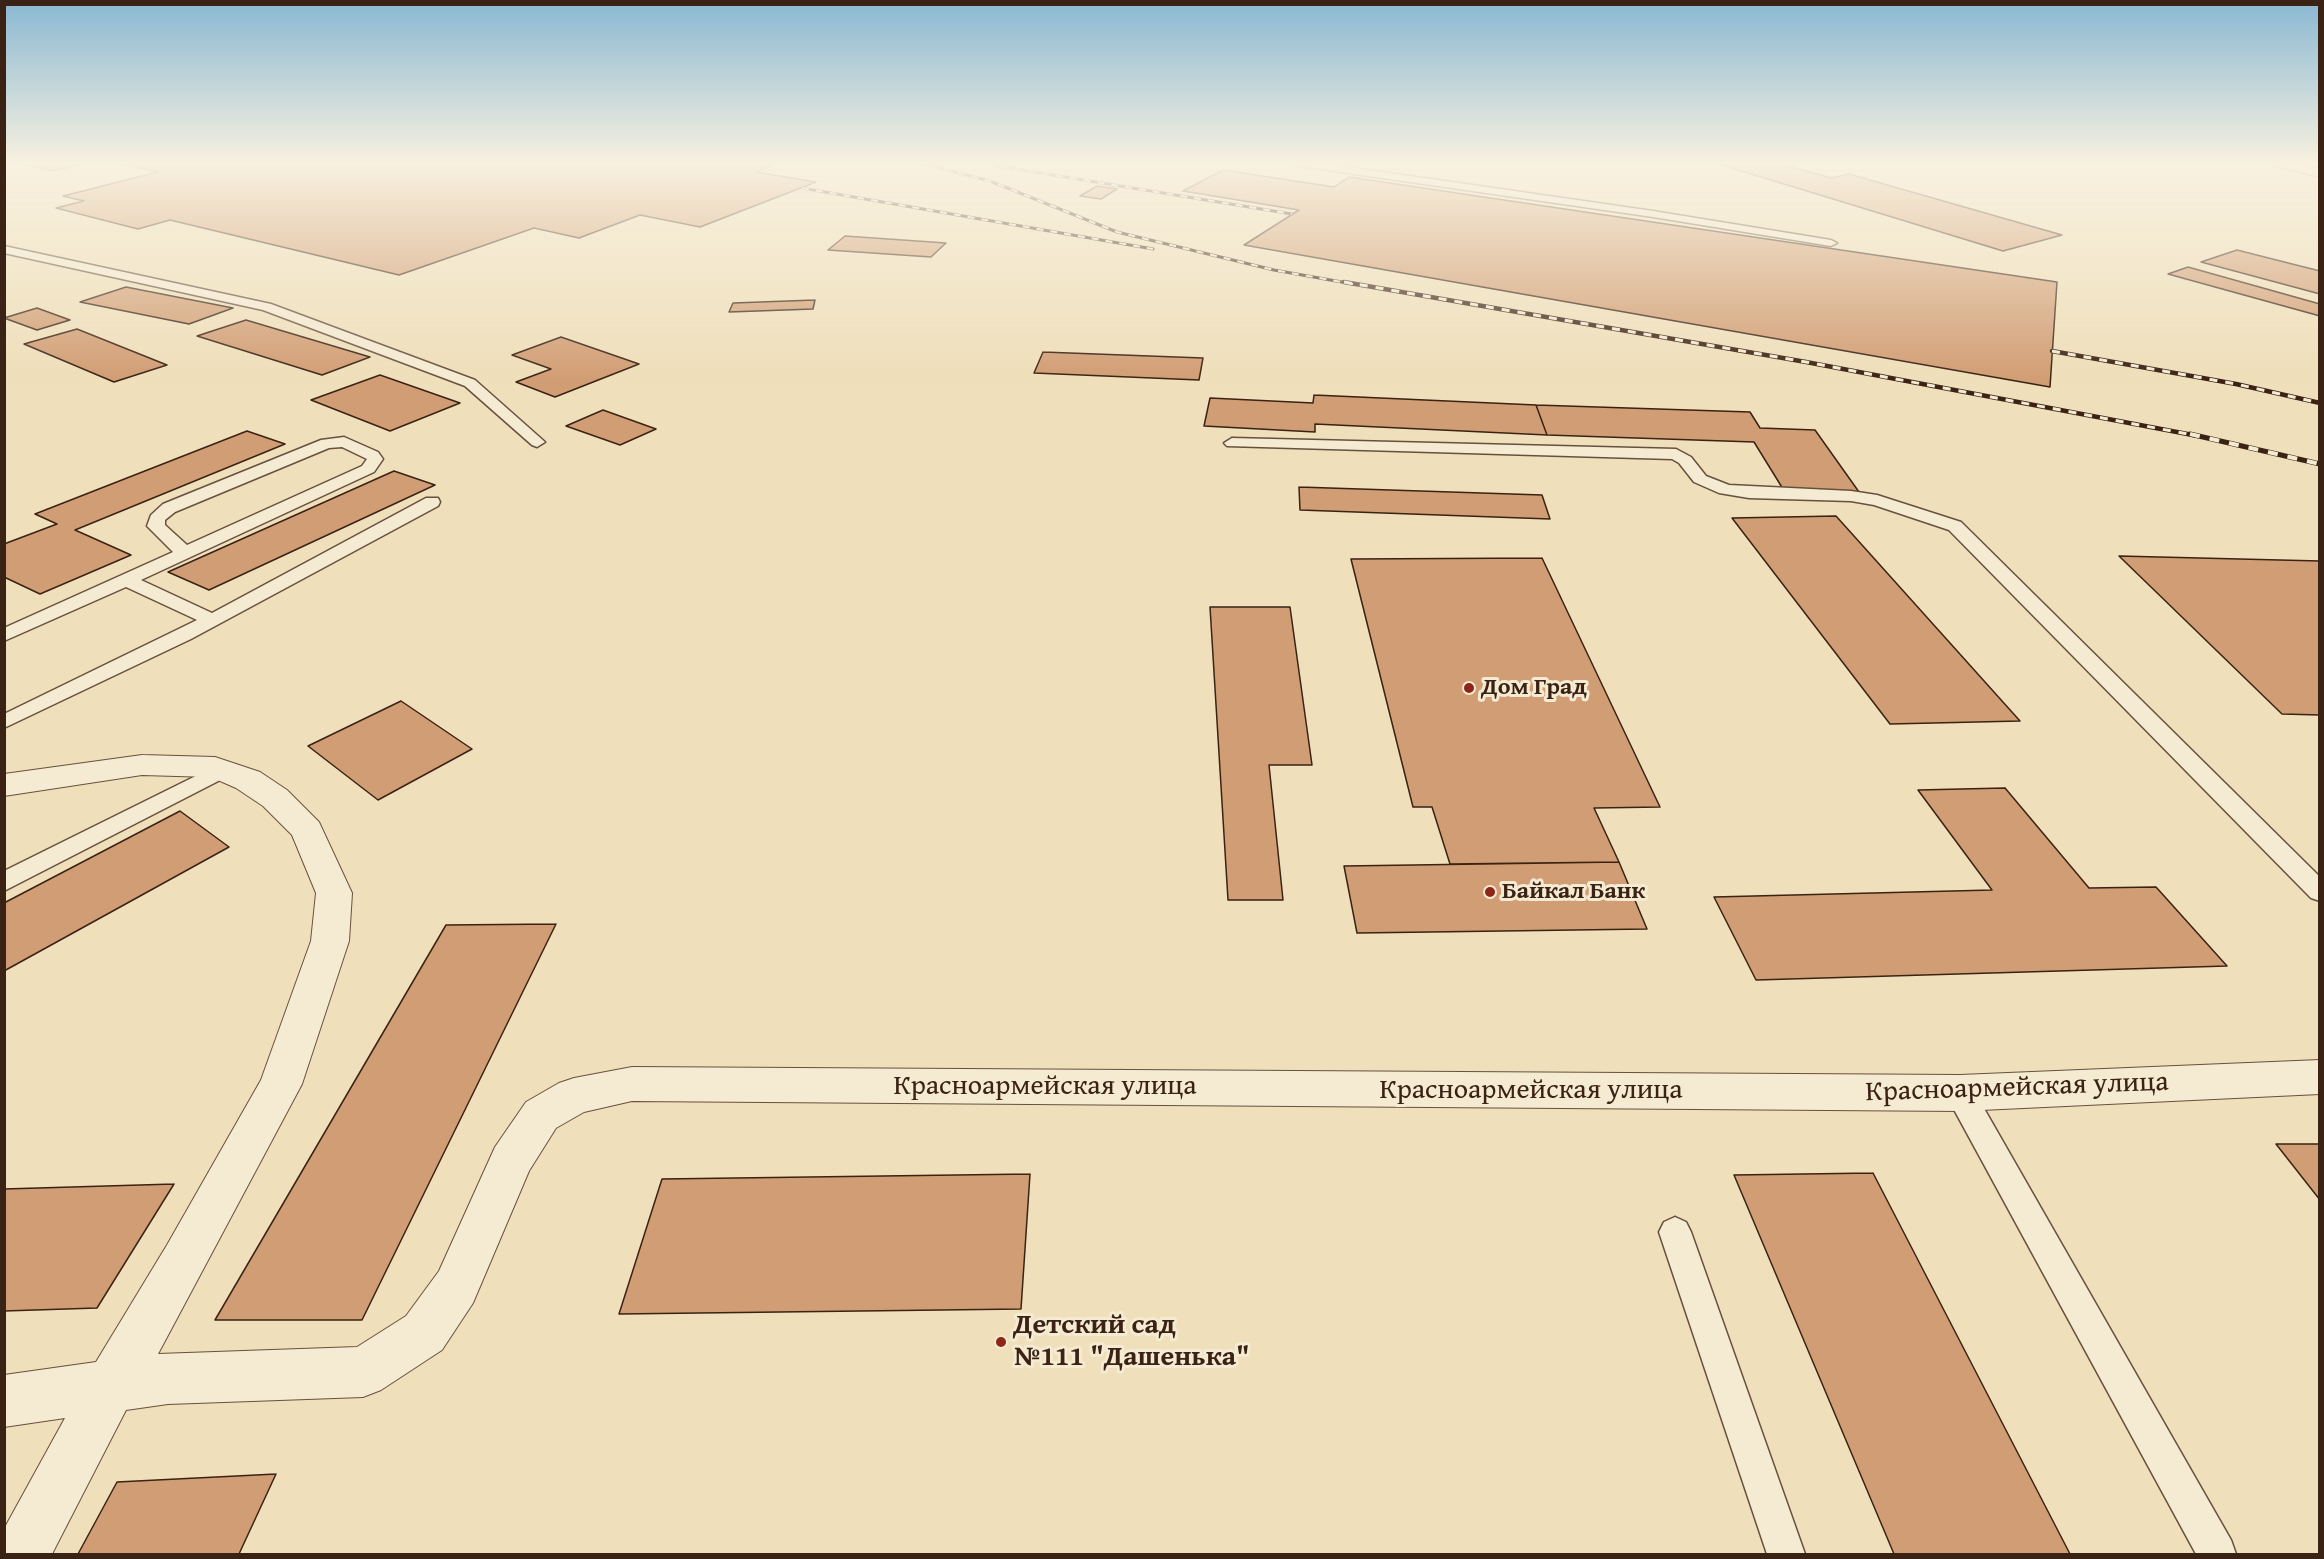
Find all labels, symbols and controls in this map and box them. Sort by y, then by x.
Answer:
place label: Дом Град [1481,674,1587,702]
marker: Дом Град [1462,681,1476,695]
place label: Байкал Банк [1502,878,1645,906]
marker: Байкал Банк [1483,885,1497,899]
street label: Красноармейская улица [1865,1066,2169,1110]
street label: Красноармейская улица [893,1070,1197,1104]
street label: Красноармейская улица [1379,1074,1683,1108]
place label: Детский сад №111 "Дашенька" [1013,1309,1250,1375]
marker: Детский сад №111 "Дашенька" [994,1335,1008,1349]

